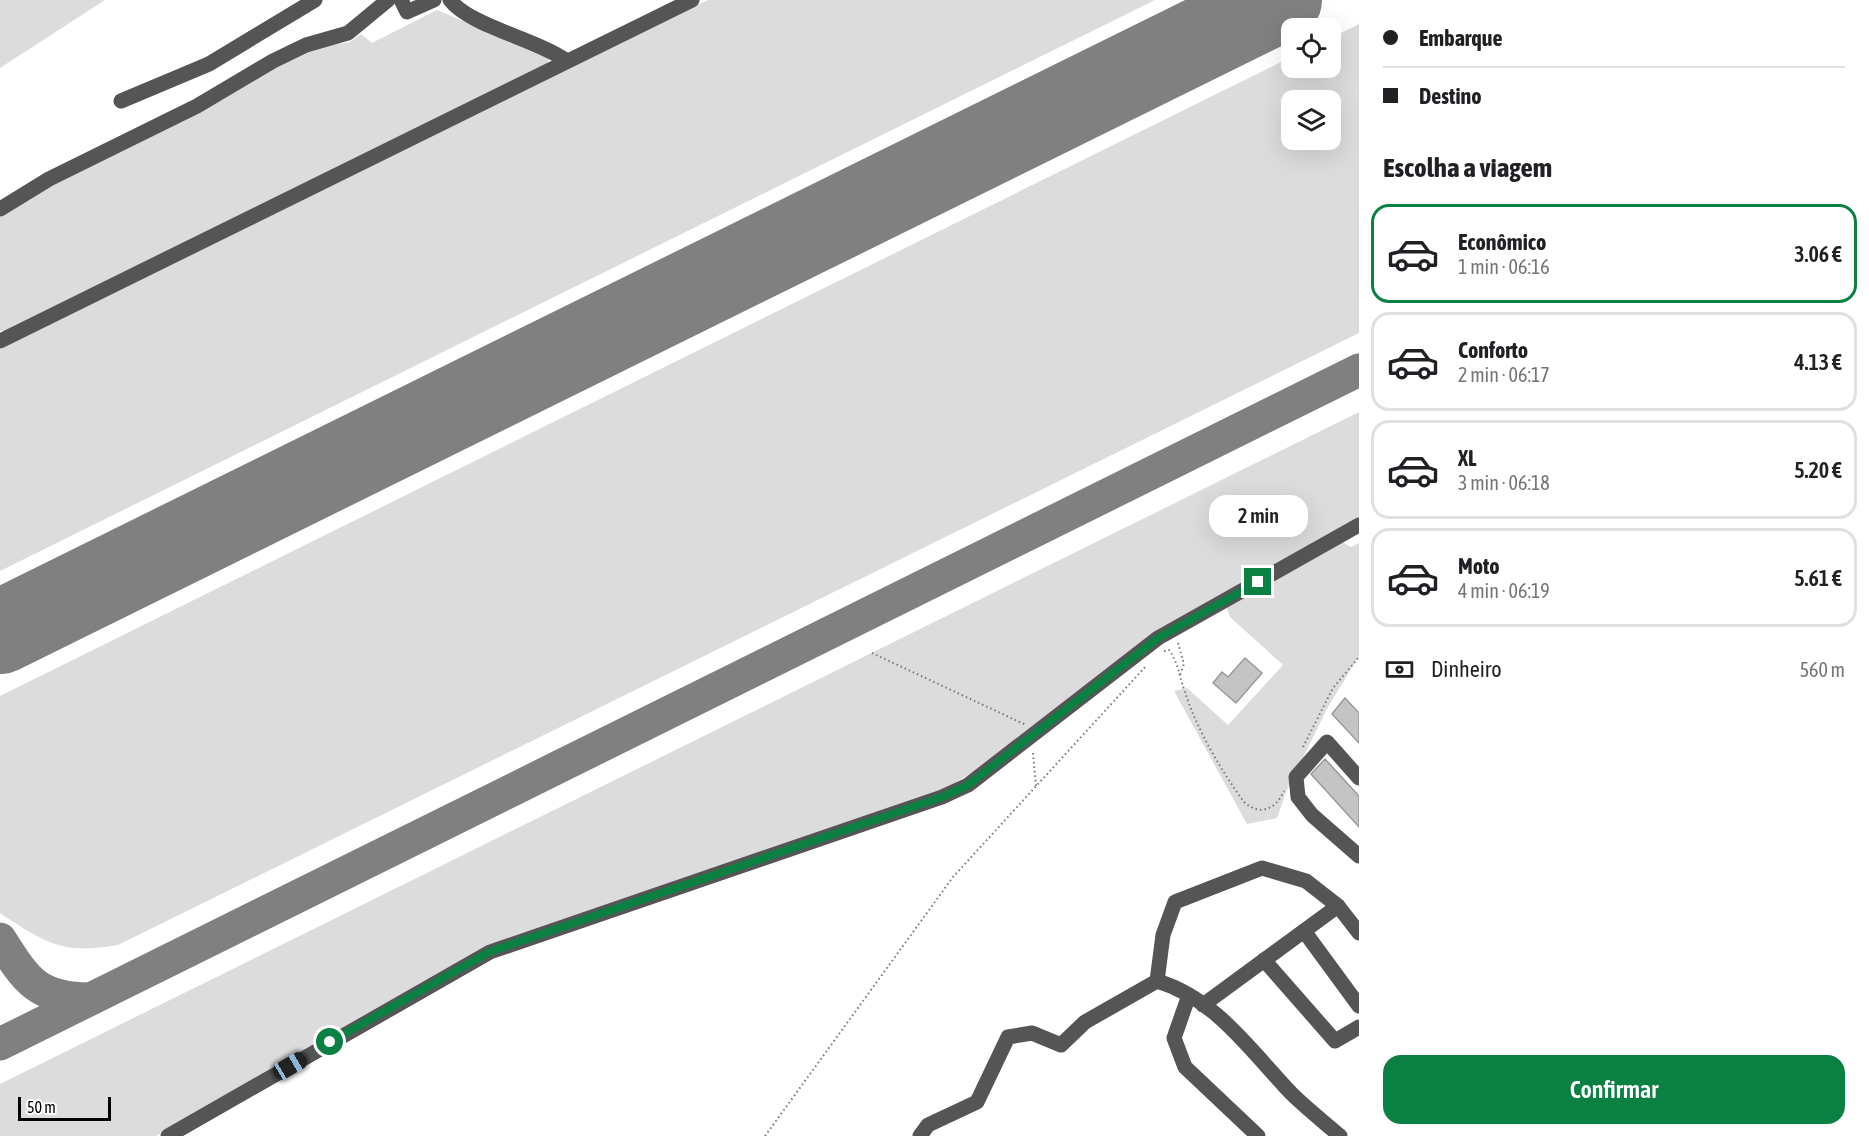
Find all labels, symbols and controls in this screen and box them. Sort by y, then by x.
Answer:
map controls [1281,18,1341,150]
button: locate [1281,18,1341,78]
text: Embarque [1419,25,1502,51]
text: Destino [1419,83,1481,109]
button: layers [1281,90,1341,150]
text: Escolha a viagem [1383,152,1552,183]
icon: car [1386,227,1440,281]
text: Econômico [1458,229,1546,255]
text: 3.06 € [1794,241,1842,267]
text: 1 min · 06:16 [1458,255,1550,278]
icon: car [1386,335,1440,389]
text: Conforto [1458,337,1528,363]
text: 4.13 € [1794,349,1842,375]
text: 2 min · 06:17 [1458,363,1550,386]
icon: car [1386,443,1440,497]
text: XL [1458,445,1476,471]
text: 5.20 € [1794,457,1842,483]
text: 3 min · 06:18 [1458,471,1550,494]
callout: 2 min [1208,495,1308,537]
text: 2 min [1238,504,1279,527]
icon: car [1386,551,1440,605]
text: Moto [1458,553,1500,579]
text: 5.61 € [1794,565,1842,591]
route end [1244,568,1271,595]
text: 4 min · 06:19 [1458,579,1550,602]
icon: cash [1383,653,1416,686]
text: Dinheiro [1431,656,1502,682]
text: 560 m [1800,658,1845,681]
route start [316,1028,343,1055]
car [270,1049,310,1083]
button: Confirmar [1383,1055,1845,1124]
scale bar [18,1094,111,1122]
text: 50 m [27,1098,56,1116]

